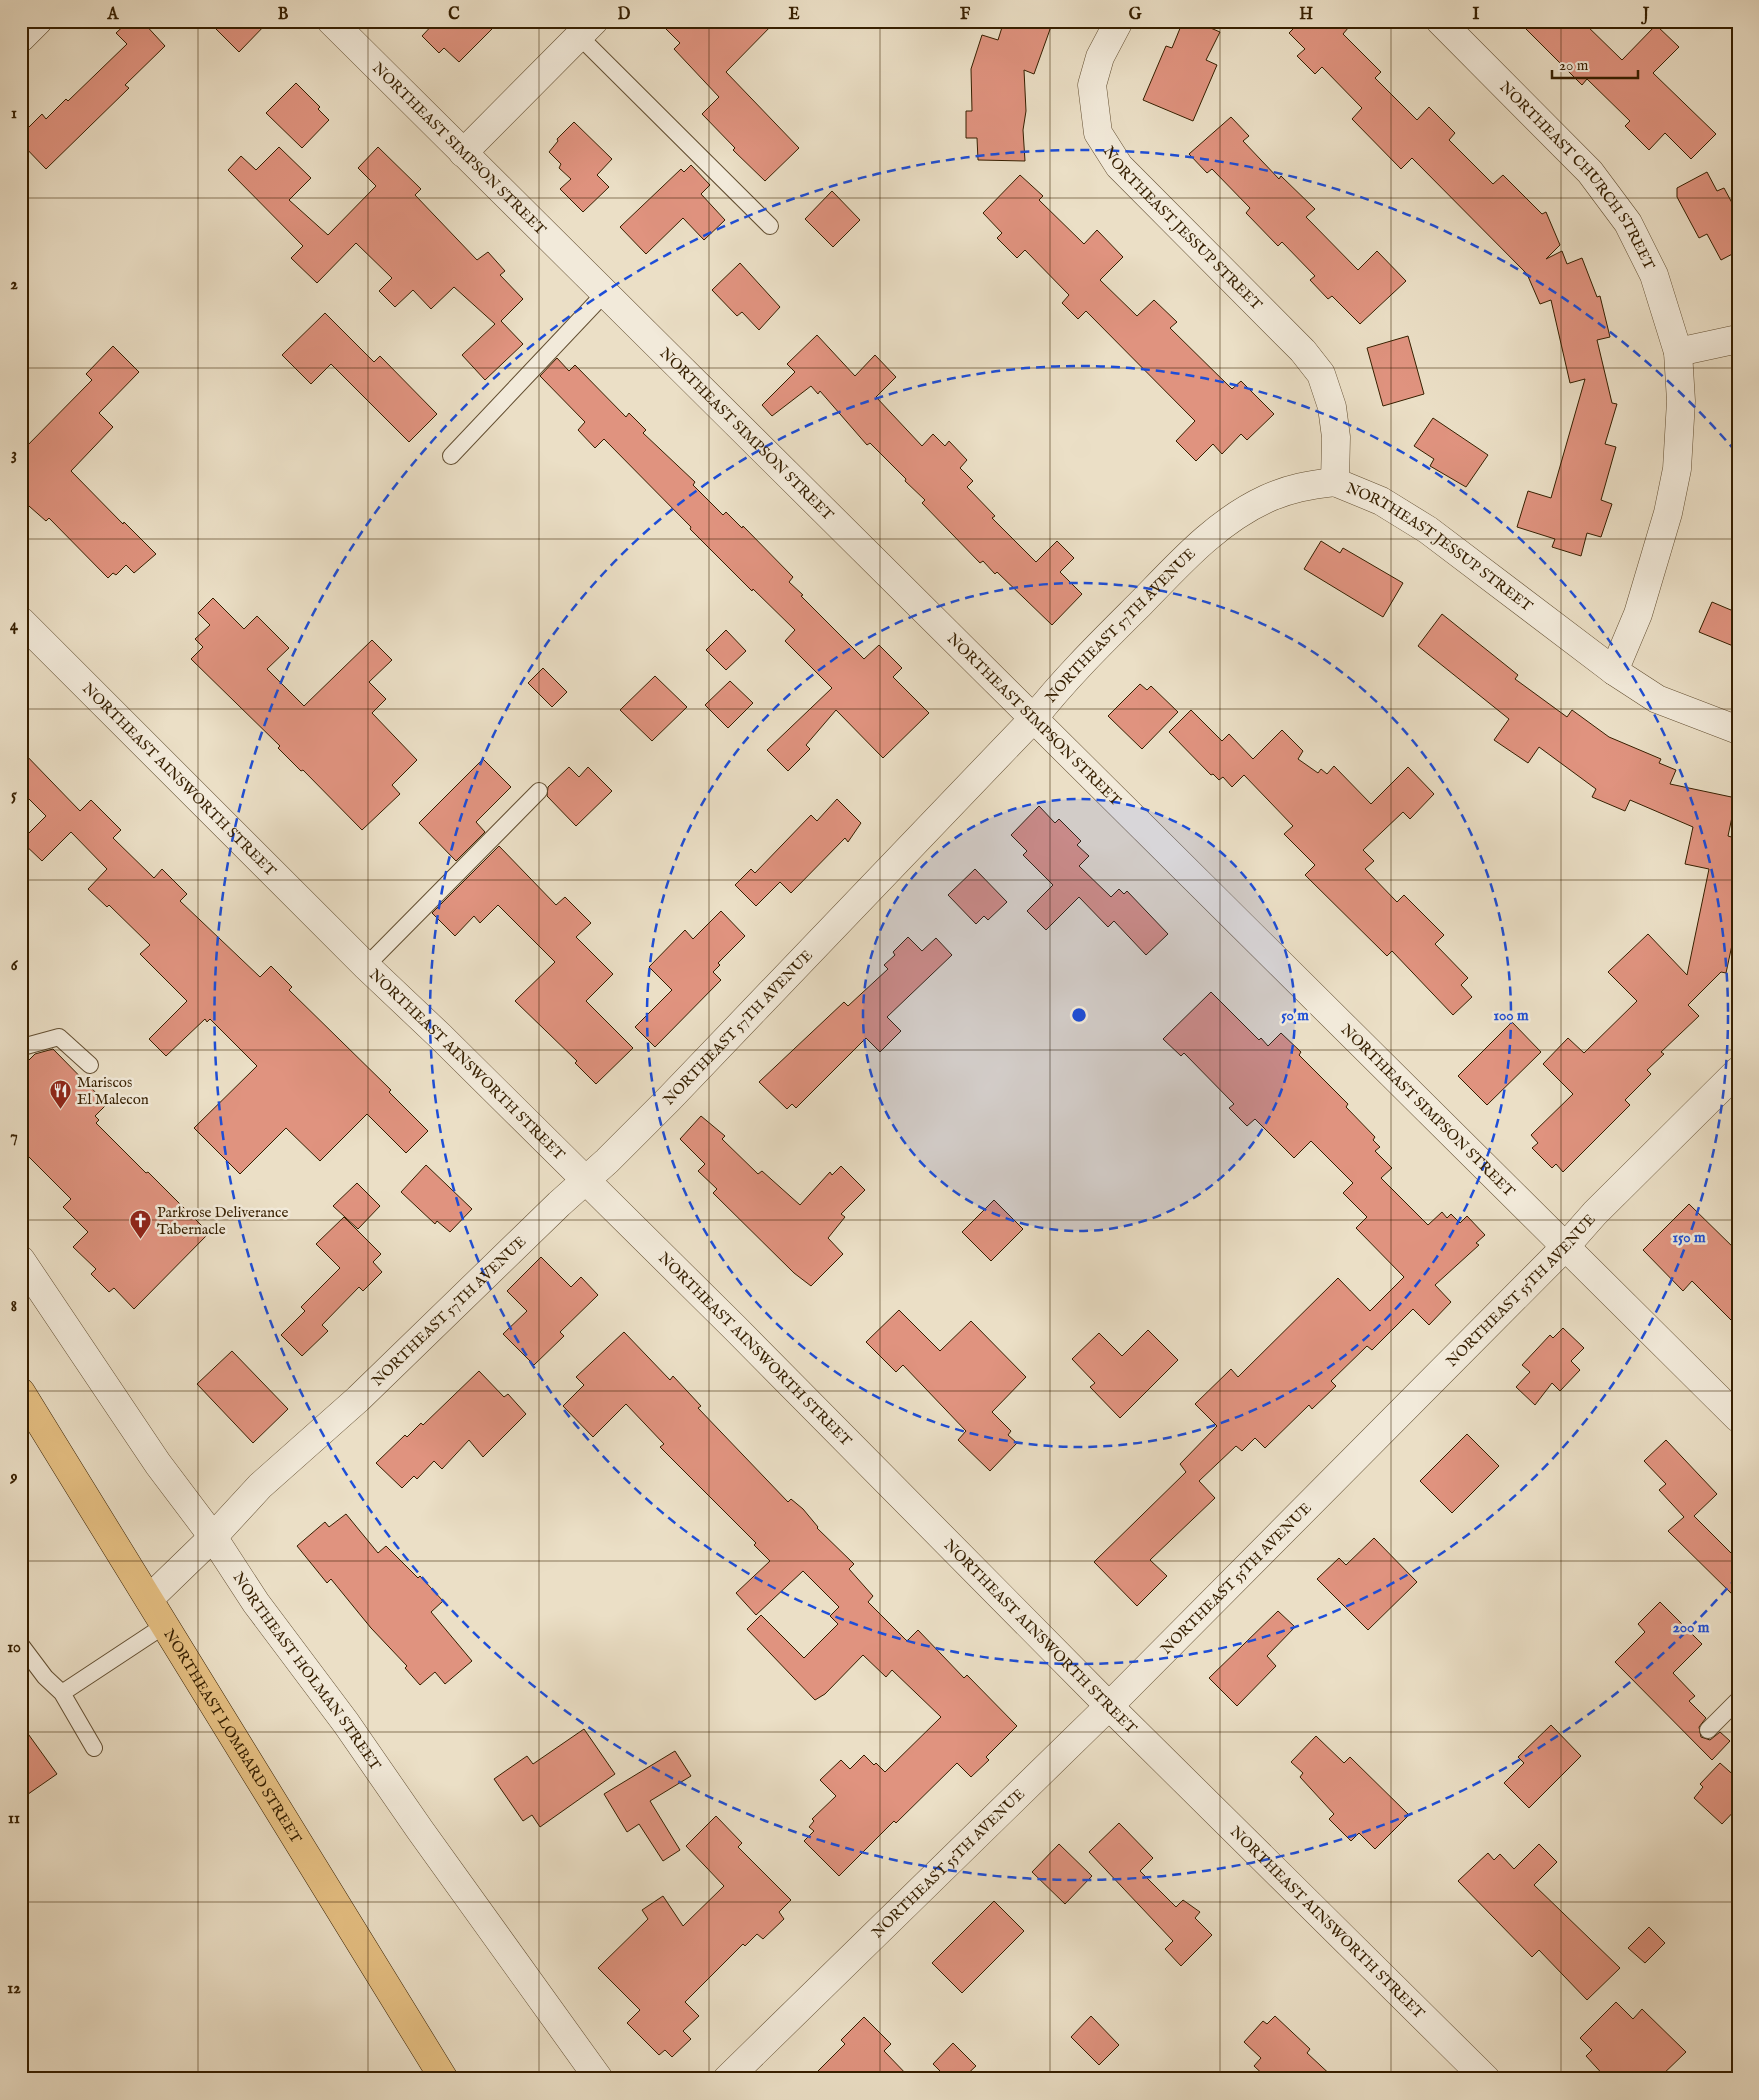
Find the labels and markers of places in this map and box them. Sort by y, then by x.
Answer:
centre of rings [1070,1006,1088,1024]
place label: Mariscos El Malecon [77,1073,149,1109]
restaurant icon: Mariscos El Malecon [49,1079,73,1110]
place label: Parkrose Deliverance Tabernacle [157,1203,288,1239]
church icon: Parkrose Deliverance Tabernacle [129,1209,153,1240]

